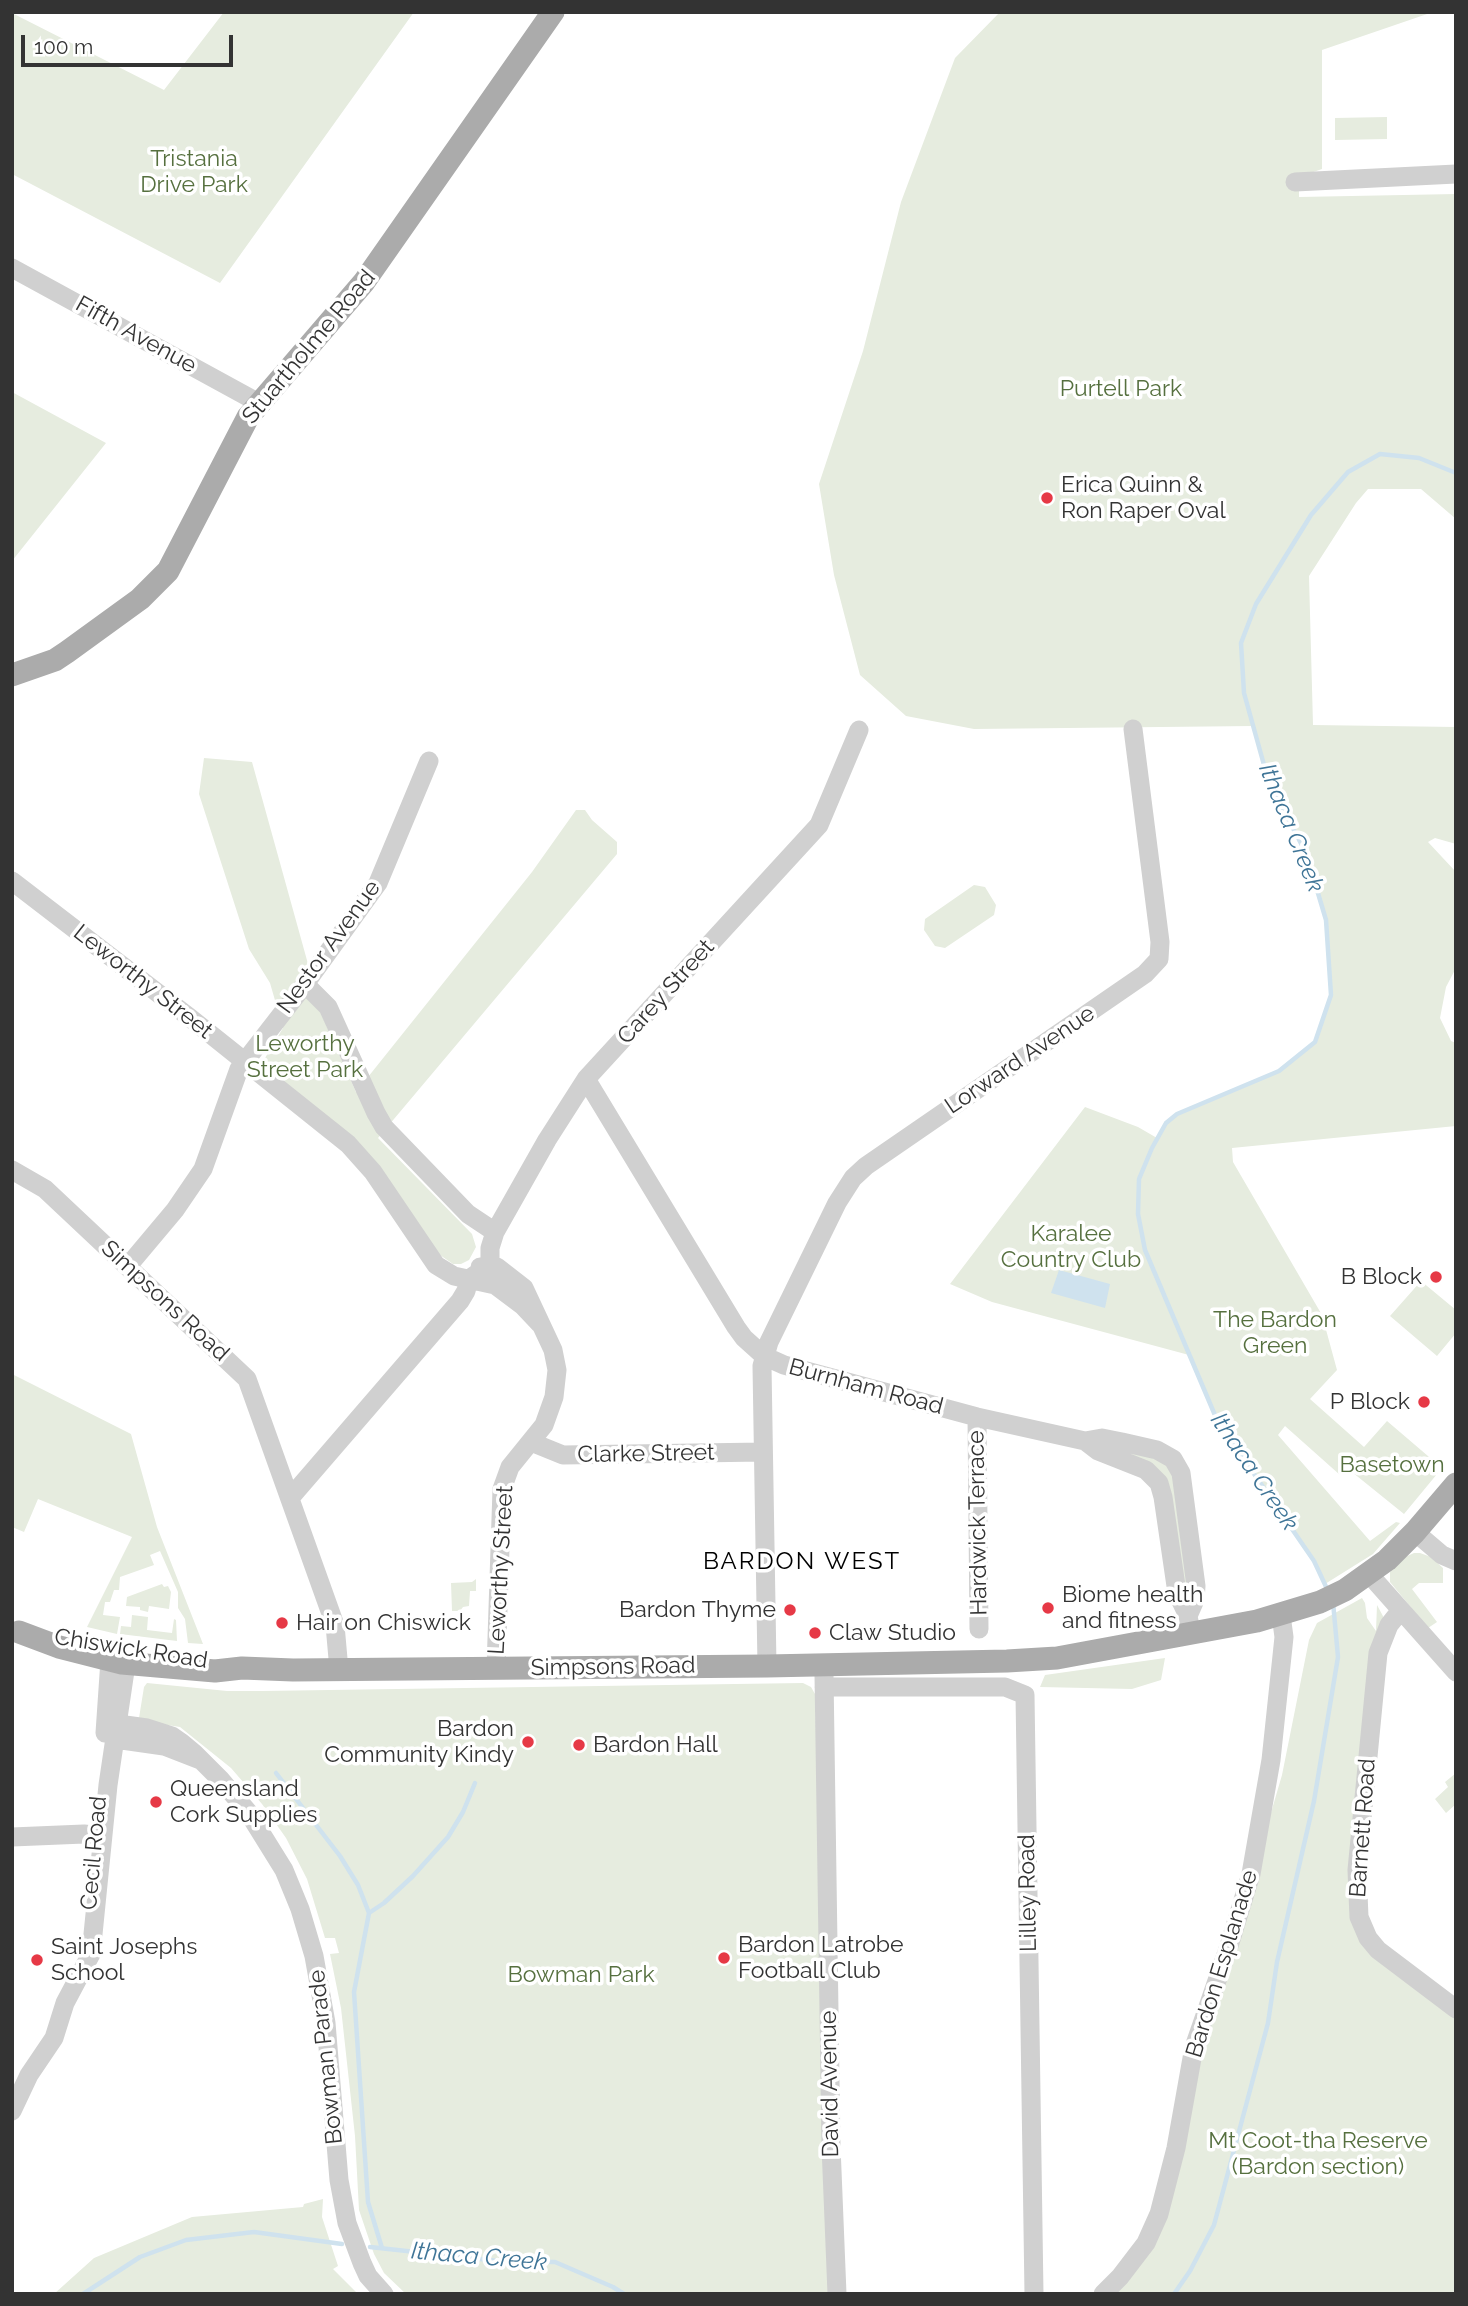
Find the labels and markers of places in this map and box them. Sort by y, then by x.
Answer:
place label: Erica Quinn & Ron Raper Oval [1061,471,1226,525]
marker: Erica Quinn & Ron Raper Oval [1039,490,1055,506]
place label: B Block [1341,1263,1422,1291]
marker: B Block [1428,1269,1444,1285]
place label: P Block [1330,1388,1410,1416]
marker: P Block [1416,1394,1432,1410]
place label: Biome health and fitness [1062,1581,1203,1635]
place label: Bardon Thyme [619,1596,776,1624]
marker: Biome health and fitness [1040,1600,1056,1616]
marker: Bardon Thyme [782,1602,798,1618]
place label: Hair on Chiswick [296,1609,471,1637]
marker: Hair on Chiswick [274,1615,290,1631]
place label: Claw Studio [829,1619,956,1647]
marker: Claw Studio [807,1625,823,1641]
place label: Bardon Community Kindy [324,1715,514,1769]
place label: Bardon Hall [593,1731,718,1759]
marker: Bardon Community Kindy [520,1734,536,1750]
marker: Bardon Hall [571,1737,587,1753]
place label: Queensland Cork Supplies [170,1775,317,1829]
marker: Queensland Cork Supplies [148,1794,164,1810]
place label: Bardon Latrobe Football Club [738,1931,904,1985]
place label: Saint Josephs School [51,1933,197,1987]
marker: Bardon Latrobe Football Club [716,1950,732,1966]
marker: Saint Josephs School [29,1952,45,1968]

